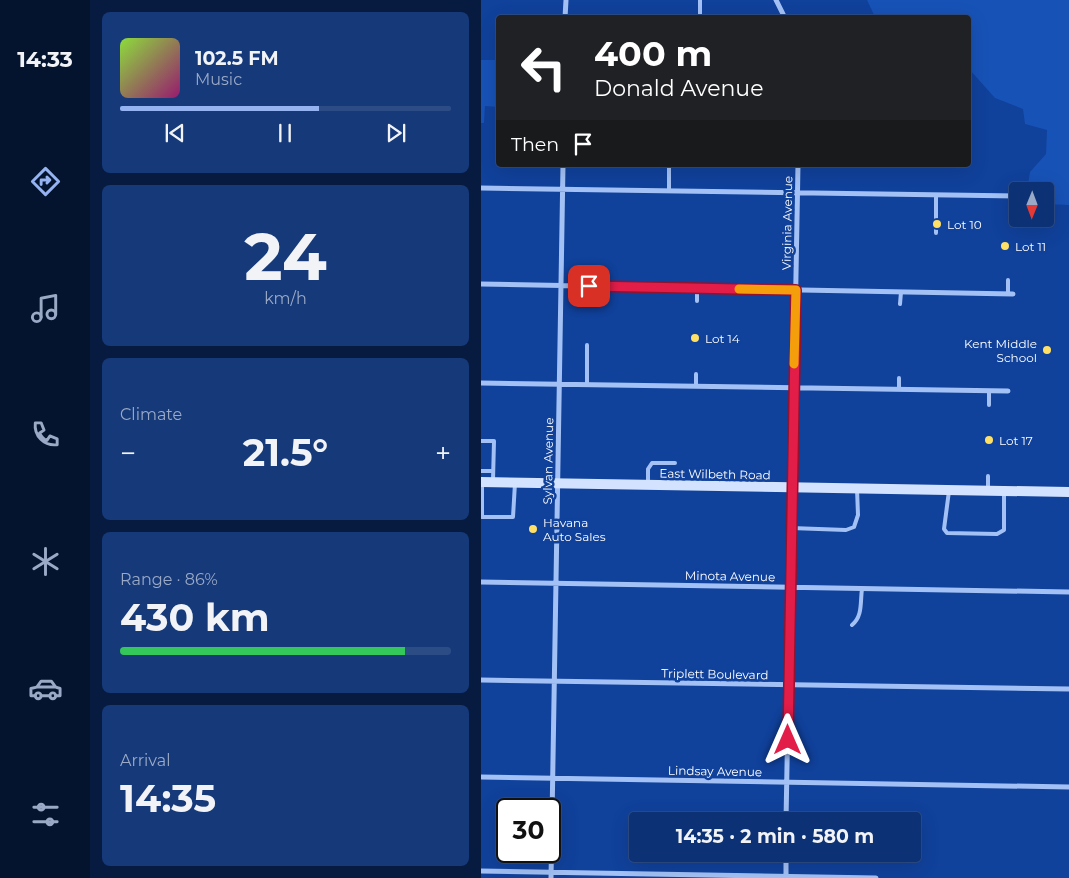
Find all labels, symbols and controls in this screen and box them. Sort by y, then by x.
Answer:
text: 400 m [594,32,712,75]
icon: left [511,35,576,100]
text: 14:33 [17,46,73,73]
text: 102.5 FM [195,47,279,70]
text: Music [195,70,242,89]
text: Donald Avenue [594,75,763,102]
icon: previous [161,119,189,147]
icon: pause [271,119,299,147]
icon: next [382,119,410,147]
icon: arrive [569,130,597,158]
text: Then [511,133,559,156]
icon: directions [28,164,63,199]
street label: Virginia Avenue [779,176,795,270]
north arrow [1009,182,1053,228]
map controls [1009,182,1054,227]
text: 24 [244,217,327,296]
place label: Lot 10 [947,217,982,232]
marker: Lot 10 [931,218,943,230]
place label: Lot 11 [1015,239,1046,254]
marker: Lot 11 [999,240,1011,252]
pin [568,265,610,307]
icon: arrive [575,272,603,300]
text: km/h [264,289,307,308]
icon: music [28,291,63,326]
place label: Lot 14 [705,331,740,346]
marker: Lot 14 [689,332,701,344]
place label: Kent Middle School [964,336,1037,365]
marker: Kent Middle School [1041,344,1053,356]
text: Climate [120,405,182,424]
icon: phone [28,417,63,452]
street label: Sylvan Avenue [540,417,556,505]
text: 21.5° [243,429,328,476]
place label: Lot 17 [999,433,1033,448]
marker: Lot 17 [983,434,995,446]
text: − [120,436,136,470]
text: + [435,436,451,470]
street label: East Wilbeth Road [659,466,771,482]
place label: Havana Auto Sales [543,515,606,544]
marker: Havana Auto Sales [527,523,539,535]
icon: climate [28,544,63,579]
street label: Minota Avenue [685,568,775,584]
text: Range · 86% [120,570,218,589]
text: 430 km [120,594,270,641]
street label: Triplett Boulevard [661,666,769,682]
icon: car [28,671,63,706]
position arrow [761,713,813,765]
text: Arrival [120,751,170,770]
street label: Lindsay Avenue [668,763,762,779]
text: 14:35 [120,775,216,822]
icon: filters [28,797,63,832]
speed limit sign: 30 [496,798,561,863]
text: 14:35 · 2 min · 580 m [676,825,874,848]

